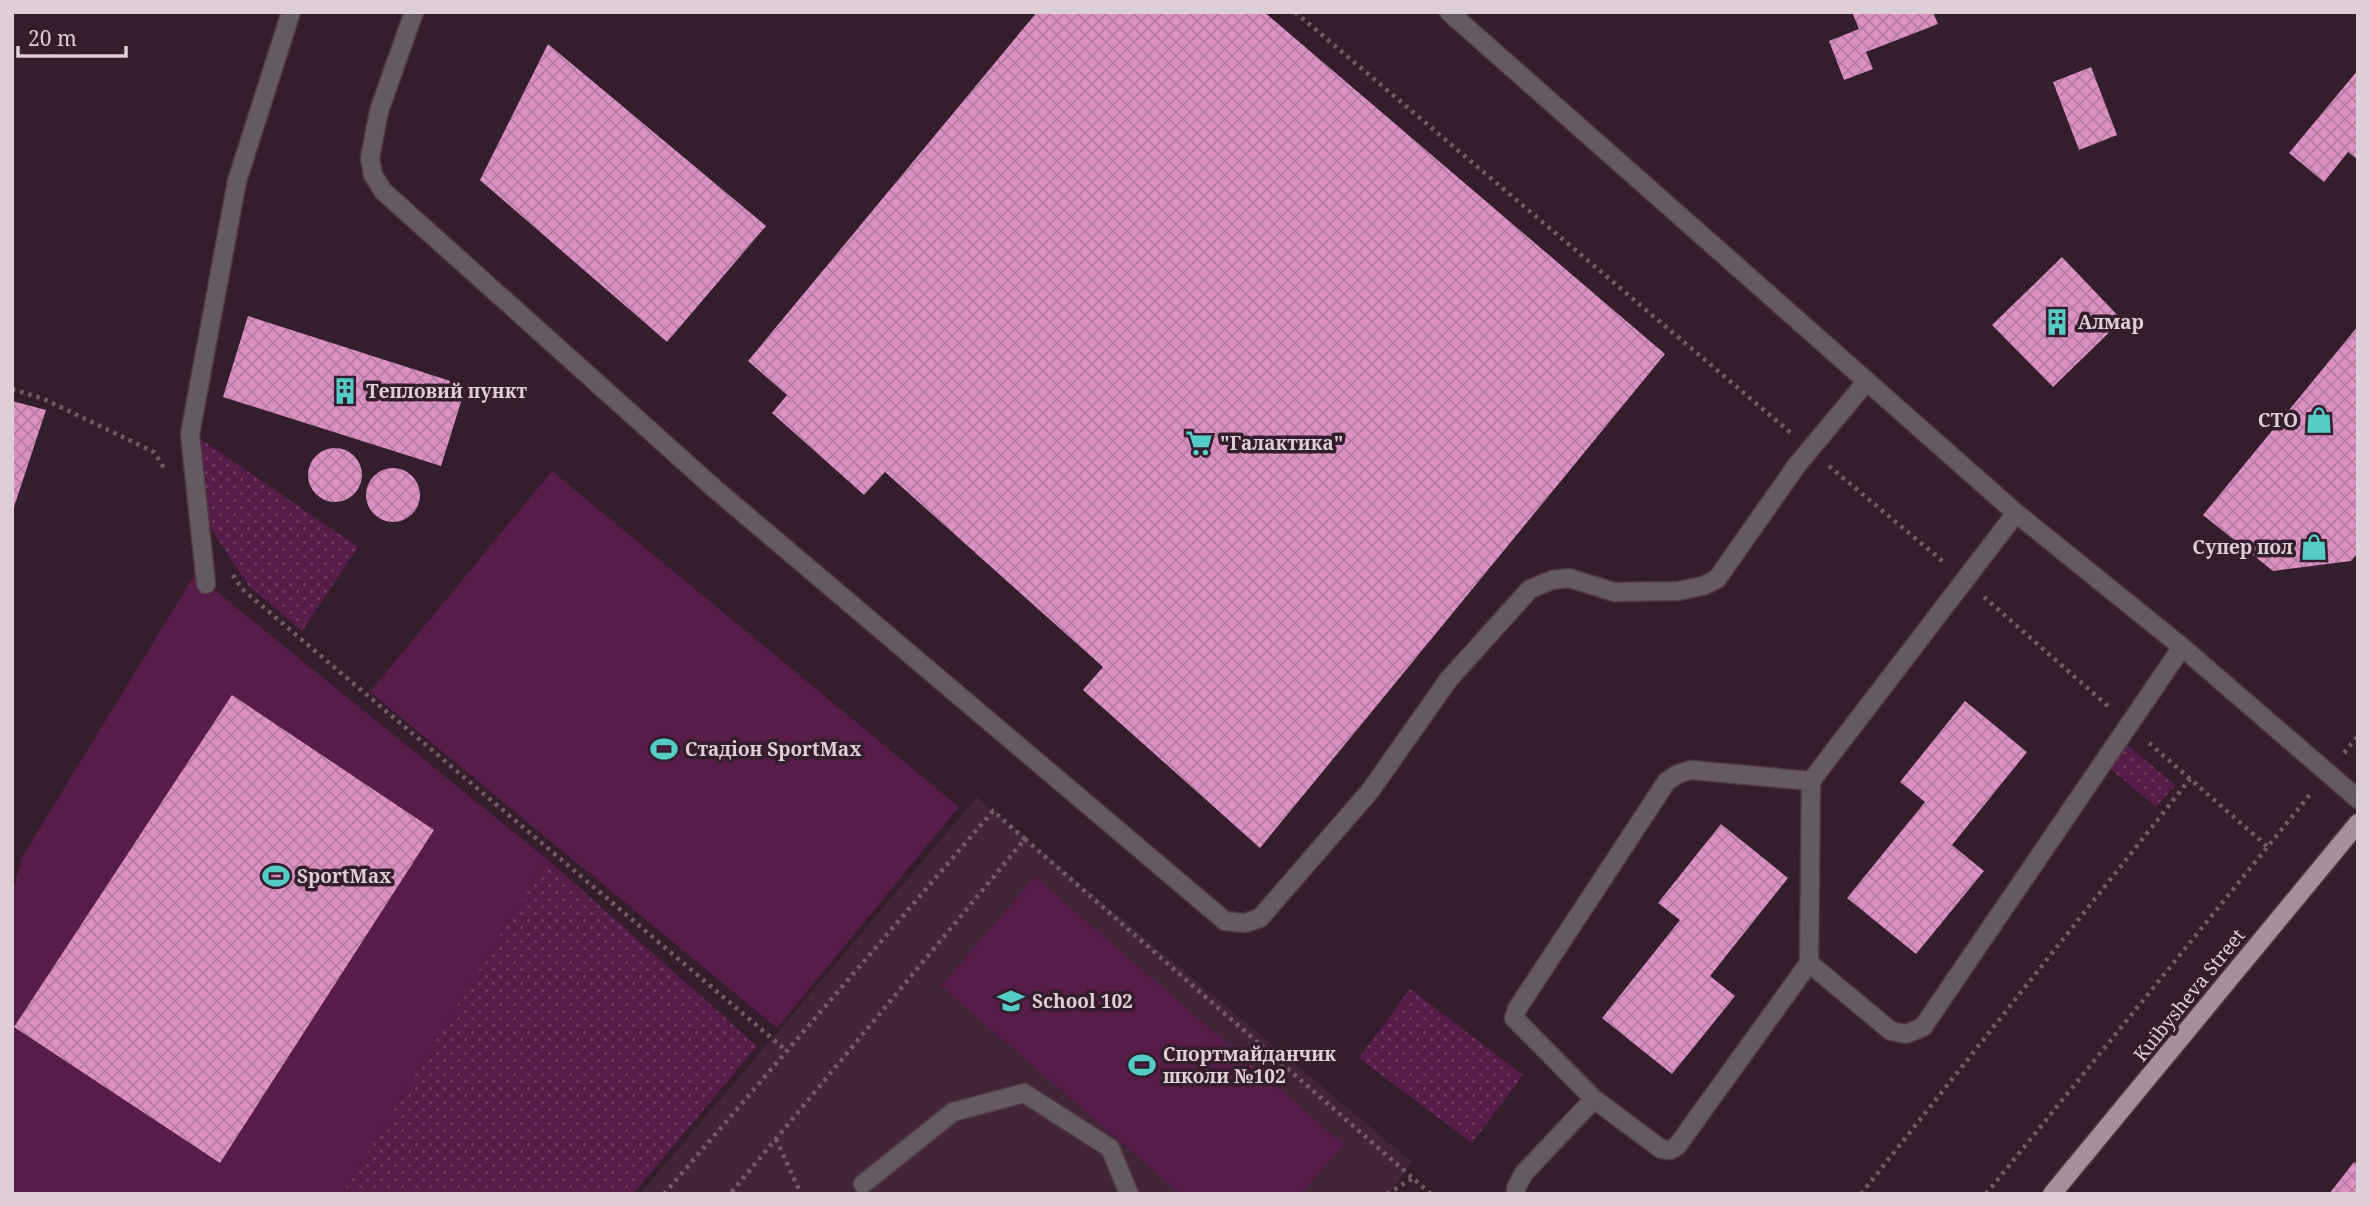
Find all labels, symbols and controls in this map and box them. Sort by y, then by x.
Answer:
scale bar [18,14,126,58]
text: 20 m [28,24,77,52]
building icon: Алмар [2042,307,2072,337]
place label: Алмар [2078,309,2144,335]
building icon: Тепловий пункт [330,376,360,406]
place label: Тепловий пункт [366,378,527,404]
shop icon: СТО [2304,405,2334,435]
place label: СТО [2258,407,2298,433]
supermarket icon: "Галактика" [1184,428,1214,458]
place label: "Галактика" [1220,430,1343,456]
shop icon: Супер пол [2299,532,2329,562]
place label: Супер пол [2192,534,2293,560]
sports icon: Стадіон SportMax [649,734,679,764]
place label: Стадіон SportMax [685,736,862,762]
sports icon: SportMax [261,861,291,891]
place label: SportMax [297,863,392,889]
street label: Kuibysheva Street [2127,923,2251,1067]
school or university icon: School 102 [996,986,1026,1016]
place label: School 102 [1032,988,1133,1014]
place label: Спортмайданчик школи №102 [1163,1041,1336,1089]
sports icon: Спортмайданчик школи №102 [1127,1050,1157,1080]

